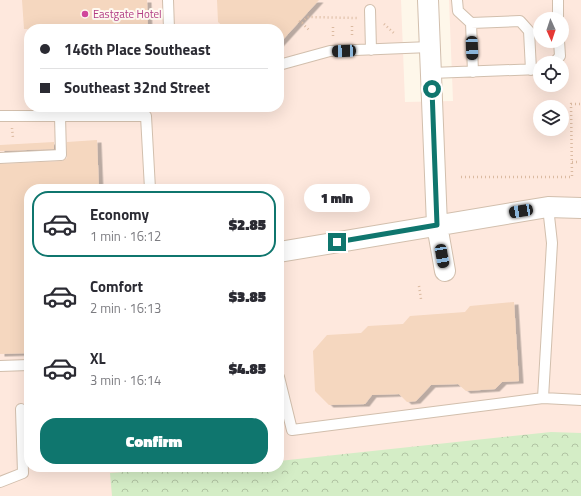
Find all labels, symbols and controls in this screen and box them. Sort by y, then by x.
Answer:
place label: Eastgate Hotel [93,6,162,22]
marker: Eastgate Hotel [80,9,90,19]
north arrow [533,12,569,48]
map controls [533,12,569,136]
car [466,36,478,60]
text: 146th Place Southeast [64,38,210,61]
car [332,45,356,57]
button: locate [533,56,569,92]
text: Southeast 32nd Street [64,76,210,99]
route start [423,80,441,98]
button: layers [533,100,569,136]
callout: 1 min [304,184,370,212]
text: 1 min [321,188,353,208]
text: Economy [90,203,149,226]
car [508,203,534,219]
icon: car [42,206,78,242]
text: $2.85 [229,213,266,236]
text: 1 min · 16:12 [90,226,161,246]
route end [328,233,346,251]
car [434,243,450,269]
text: Comfort [90,275,143,298]
icon: car [42,278,78,314]
text: $3.85 [229,285,266,308]
text: 2 min · 16:13 [90,298,161,318]
text: XL [90,347,106,370]
icon: car [42,350,78,386]
text: $4.85 [229,357,266,380]
text: 3 min · 16:14 [90,370,161,390]
button: Confirm [40,418,268,464]

